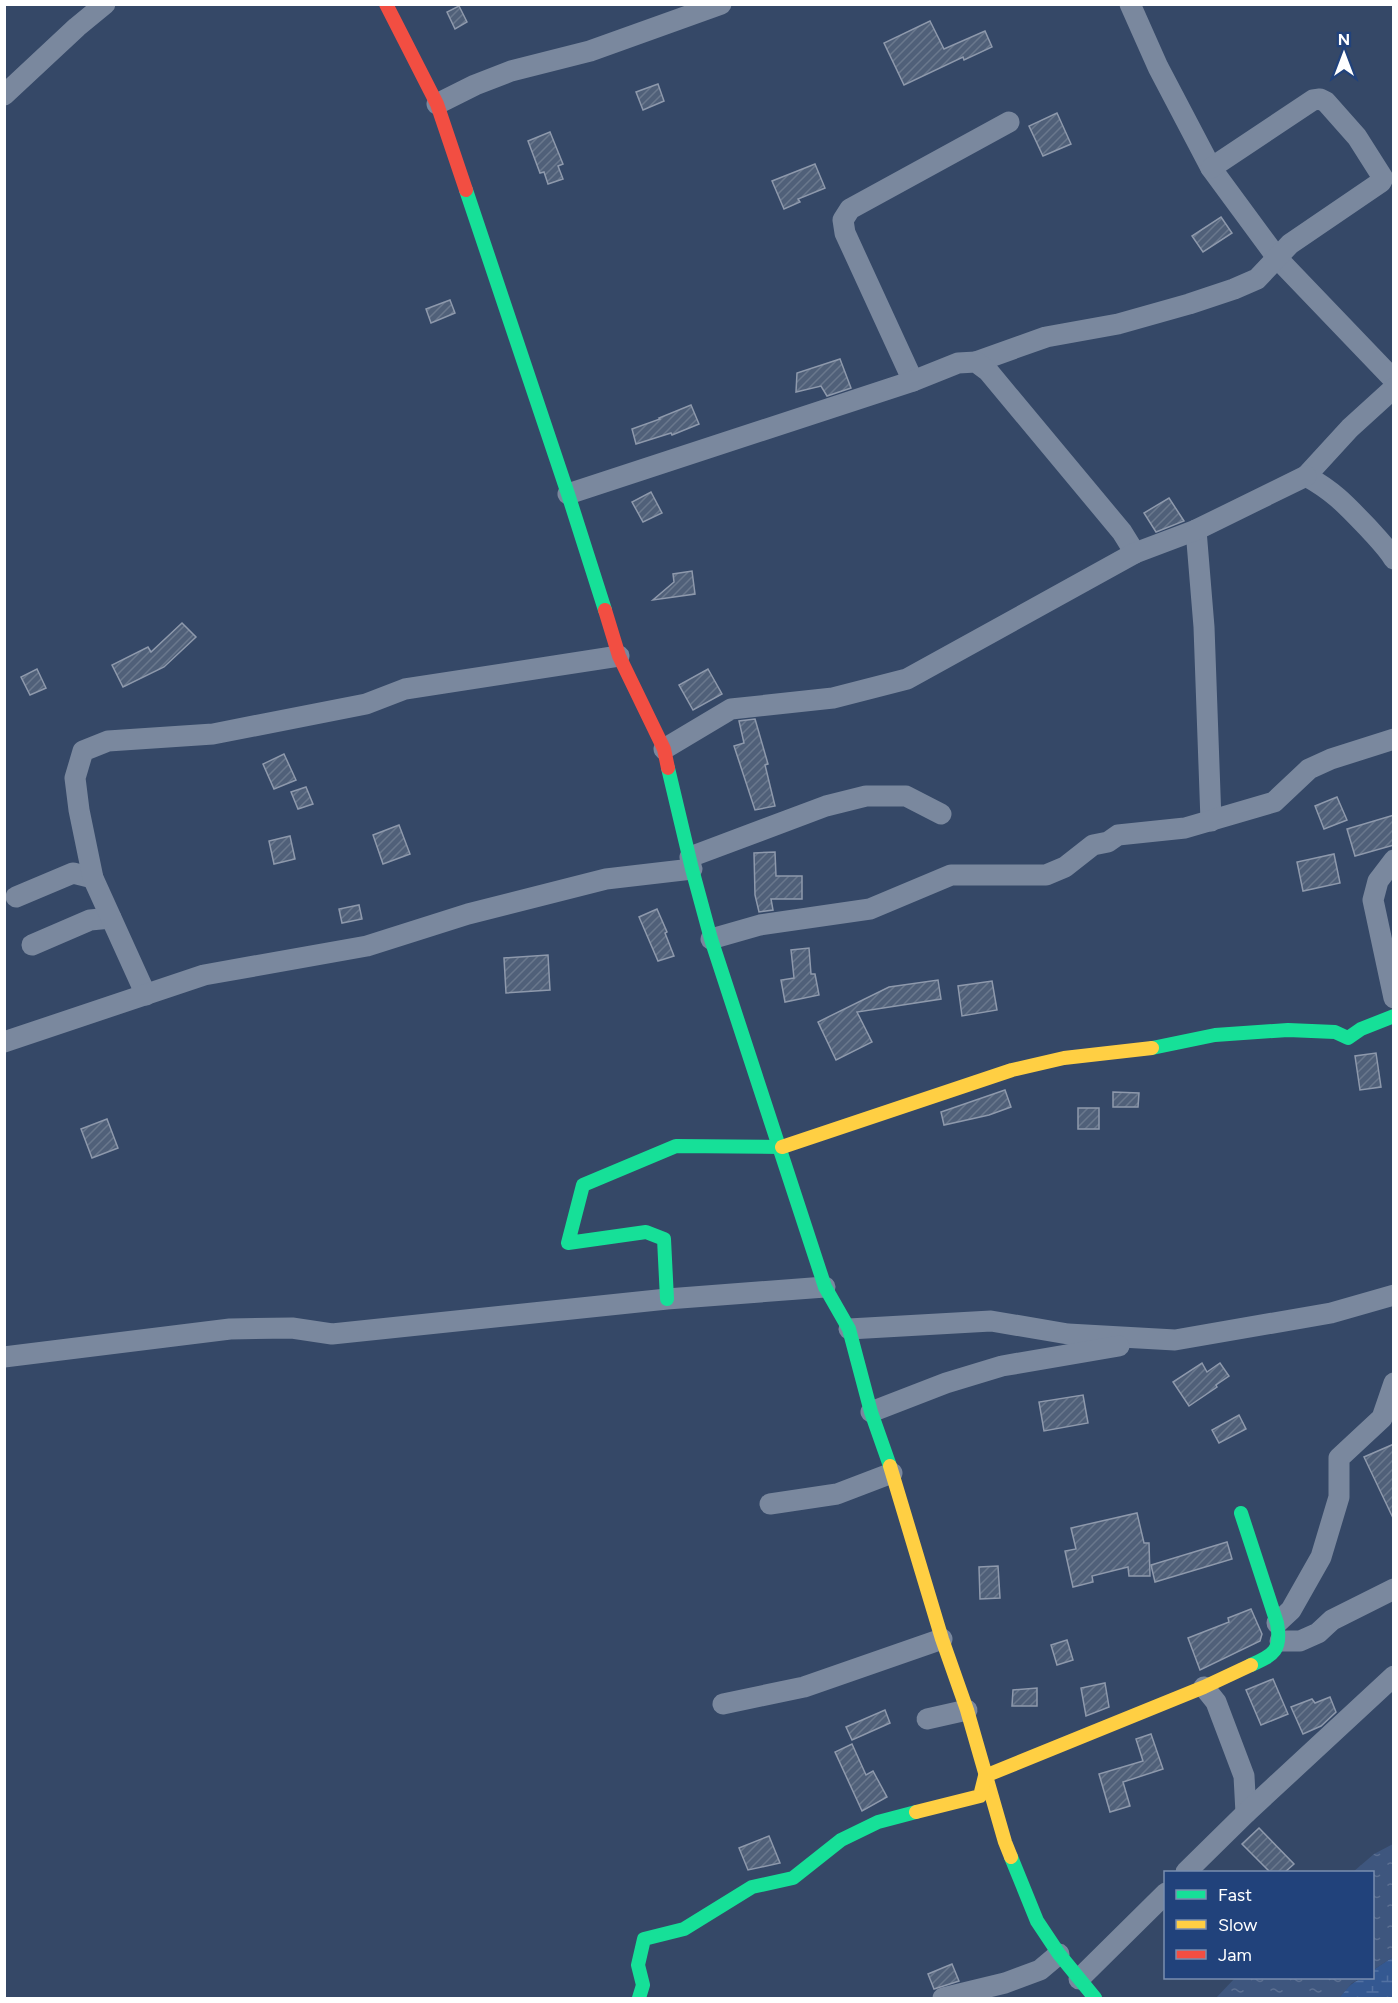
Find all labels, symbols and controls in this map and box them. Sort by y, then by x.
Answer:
north arrow [1314,24,1374,84]
text: N [1338,30,1350,49]
legend [1164,1871,1374,1979]
text: Fast [1218,1884,1252,1906]
text: Slow [1218,1914,1257,1936]
text: Jam [1218,1944,1252,1966]

